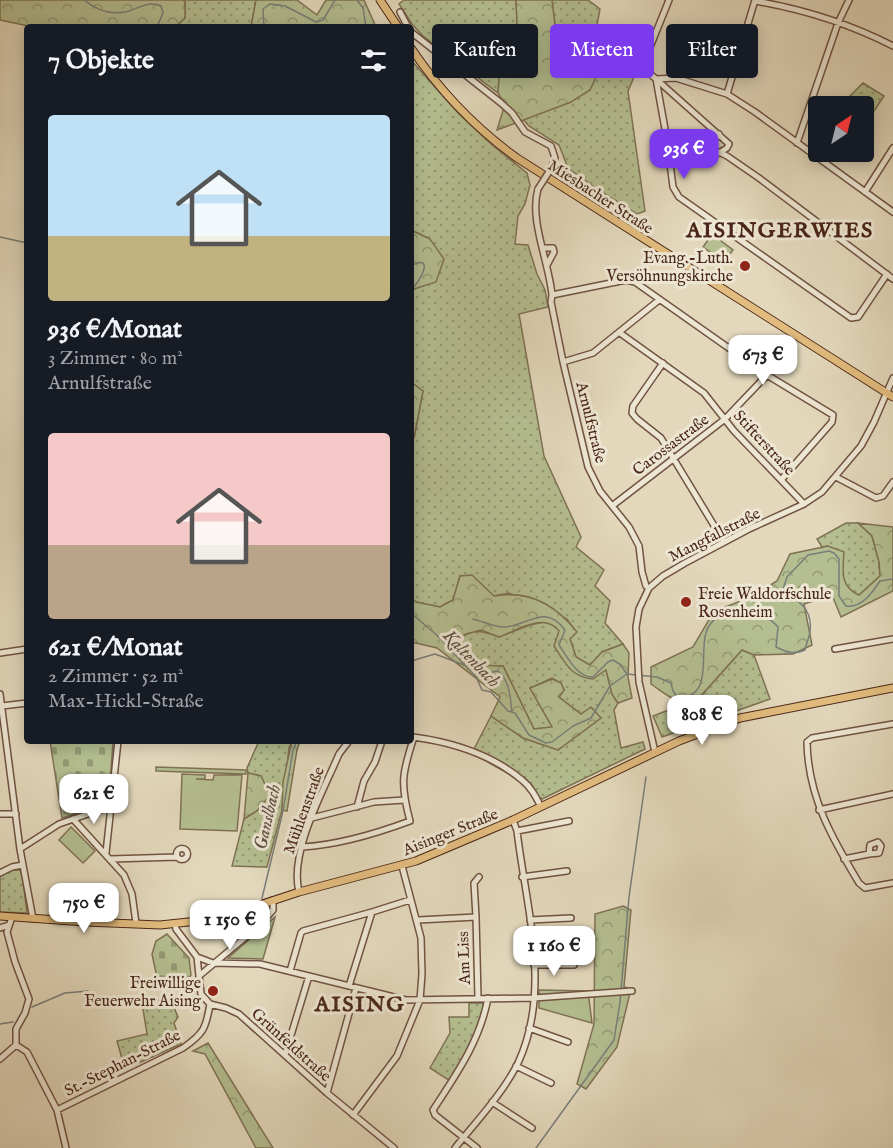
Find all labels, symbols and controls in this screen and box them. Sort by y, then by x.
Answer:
chip: Kaufen [432,24,538,78]
chip: Mieten [550,24,654,78]
chip: Filter [666,24,758,78]
text: 7 Objekte [48,44,154,77]
icon: filters [357,44,390,77]
north arrow [808,96,874,162]
map controls [808,96,874,162]
pin: 936 € [642,129,726,180]
text: 936 € [664,136,704,161]
icon: home [165,154,273,262]
street label: Miesbacher Straße [543,156,656,239]
district label: AISINGERWIES [685,217,874,245]
place label: Evang.-Luth. Versöhnungskirche [606,249,733,287]
marker: Evang.-Luth. Versöhnungskirche [738,259,752,273]
text: 936 €/Monat [48,313,182,346]
pin: 673 € [721,335,805,386]
text: 673 € [742,342,784,367]
text: 3 Zimmer · 80 m² [48,346,183,371]
text: Arnulfstraße [48,371,152,396]
street label: Arnulfstraße [570,379,610,465]
street label: Stifterstraße [728,407,799,480]
street label: Carossastraße [629,410,713,481]
icon: home [165,472,273,580]
street label: Mangfallstraße [666,504,764,567]
place label: Freie Waldorfschule Rosenheim [698,585,831,623]
marker: Freie Waldorfschule Rosenheim [679,595,693,609]
water label: Kaltenbach [437,624,505,693]
text: 621 €/Monat [48,631,183,664]
text: 2 Zimmer · 52 m² [48,664,184,689]
text: Max-Hickl-Straße [48,689,204,714]
pin: 808 € [660,695,744,746]
text: 808 € [681,702,723,727]
street label: Mühlenstraße [280,764,330,857]
pin: 621 € [52,774,136,825]
text: 621 € [73,781,115,806]
water label: Ganslbach [250,782,287,852]
street label: Aisinger Straße [399,805,501,861]
pin: 750 € [42,883,126,934]
text: 750 € [63,890,105,915]
pin: 1 150 € [175,900,285,951]
text: 1 150 € [204,907,256,932]
pin: 1 160 € [499,926,609,977]
street label: Am Liss [454,930,476,986]
text: 1 160 € [527,933,581,958]
place label: Freiwillige Feuerwehr Aising [84,974,201,1012]
marker: Freiwillige Feuerwehr Aising [206,984,220,998]
district label: AISING [314,991,405,1019]
street label: Grünfeldstraße [246,1004,335,1087]
street label: St.-Stephan-Straße [61,1026,184,1102]

